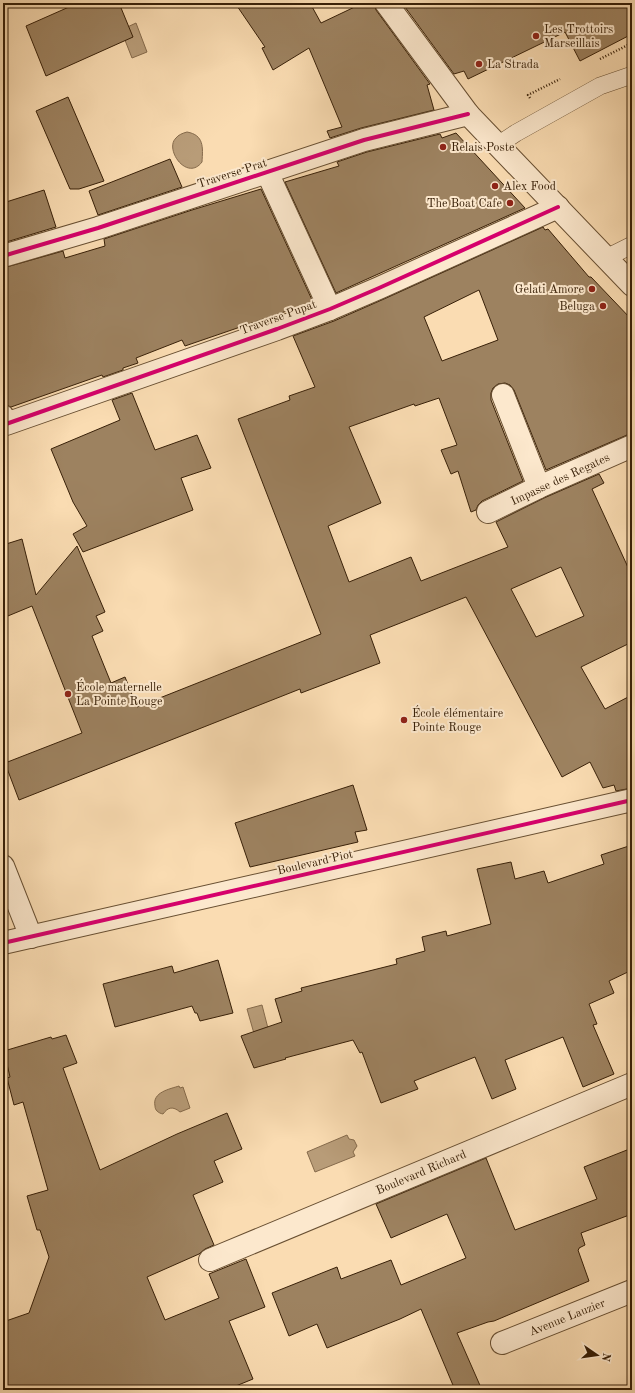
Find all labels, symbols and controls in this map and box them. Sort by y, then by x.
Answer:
place label: Les Trottoirs Marseillais [544,24,613,50]
marker: Les Trottoirs Marseillais [531,31,541,41]
marker: La Strada [474,59,484,69]
place label: La Strada [487,59,539,71]
marker: Relais Poste [438,142,448,152]
place label: Relais Poste [451,142,515,154]
street label: Traverse Prat [196,157,269,191]
marker: Alex Food [490,181,500,191]
place label: Alex Food [503,181,556,193]
place label: The Boat Cafe [427,198,502,210]
marker: The Boat Cafe [505,198,515,208]
place label: Gelati Amore [515,284,584,296]
marker: Gelati Amore [587,284,597,294]
street label: Traverse Pupat [239,299,318,337]
place label: Beluga [559,301,595,313]
marker: Beluga [598,301,608,311]
street label: Impasse des Regates [509,452,612,508]
place label: École maternelle La Pointe Rouge [76,679,163,708]
marker: École maternelle La Pointe Rouge [63,689,73,699]
place label: École élémentaire Pointe Rouge [412,705,504,734]
marker: École élémentaire Pointe Rouge [399,715,409,725]
street label: Boulevard Piot [276,848,354,878]
street label: Boulevard Richard [375,1149,468,1197]
street label: Avenue Lauzier [528,1297,607,1339]
north arrow [577,1335,617,1375]
text: N [599,1352,612,1363]

